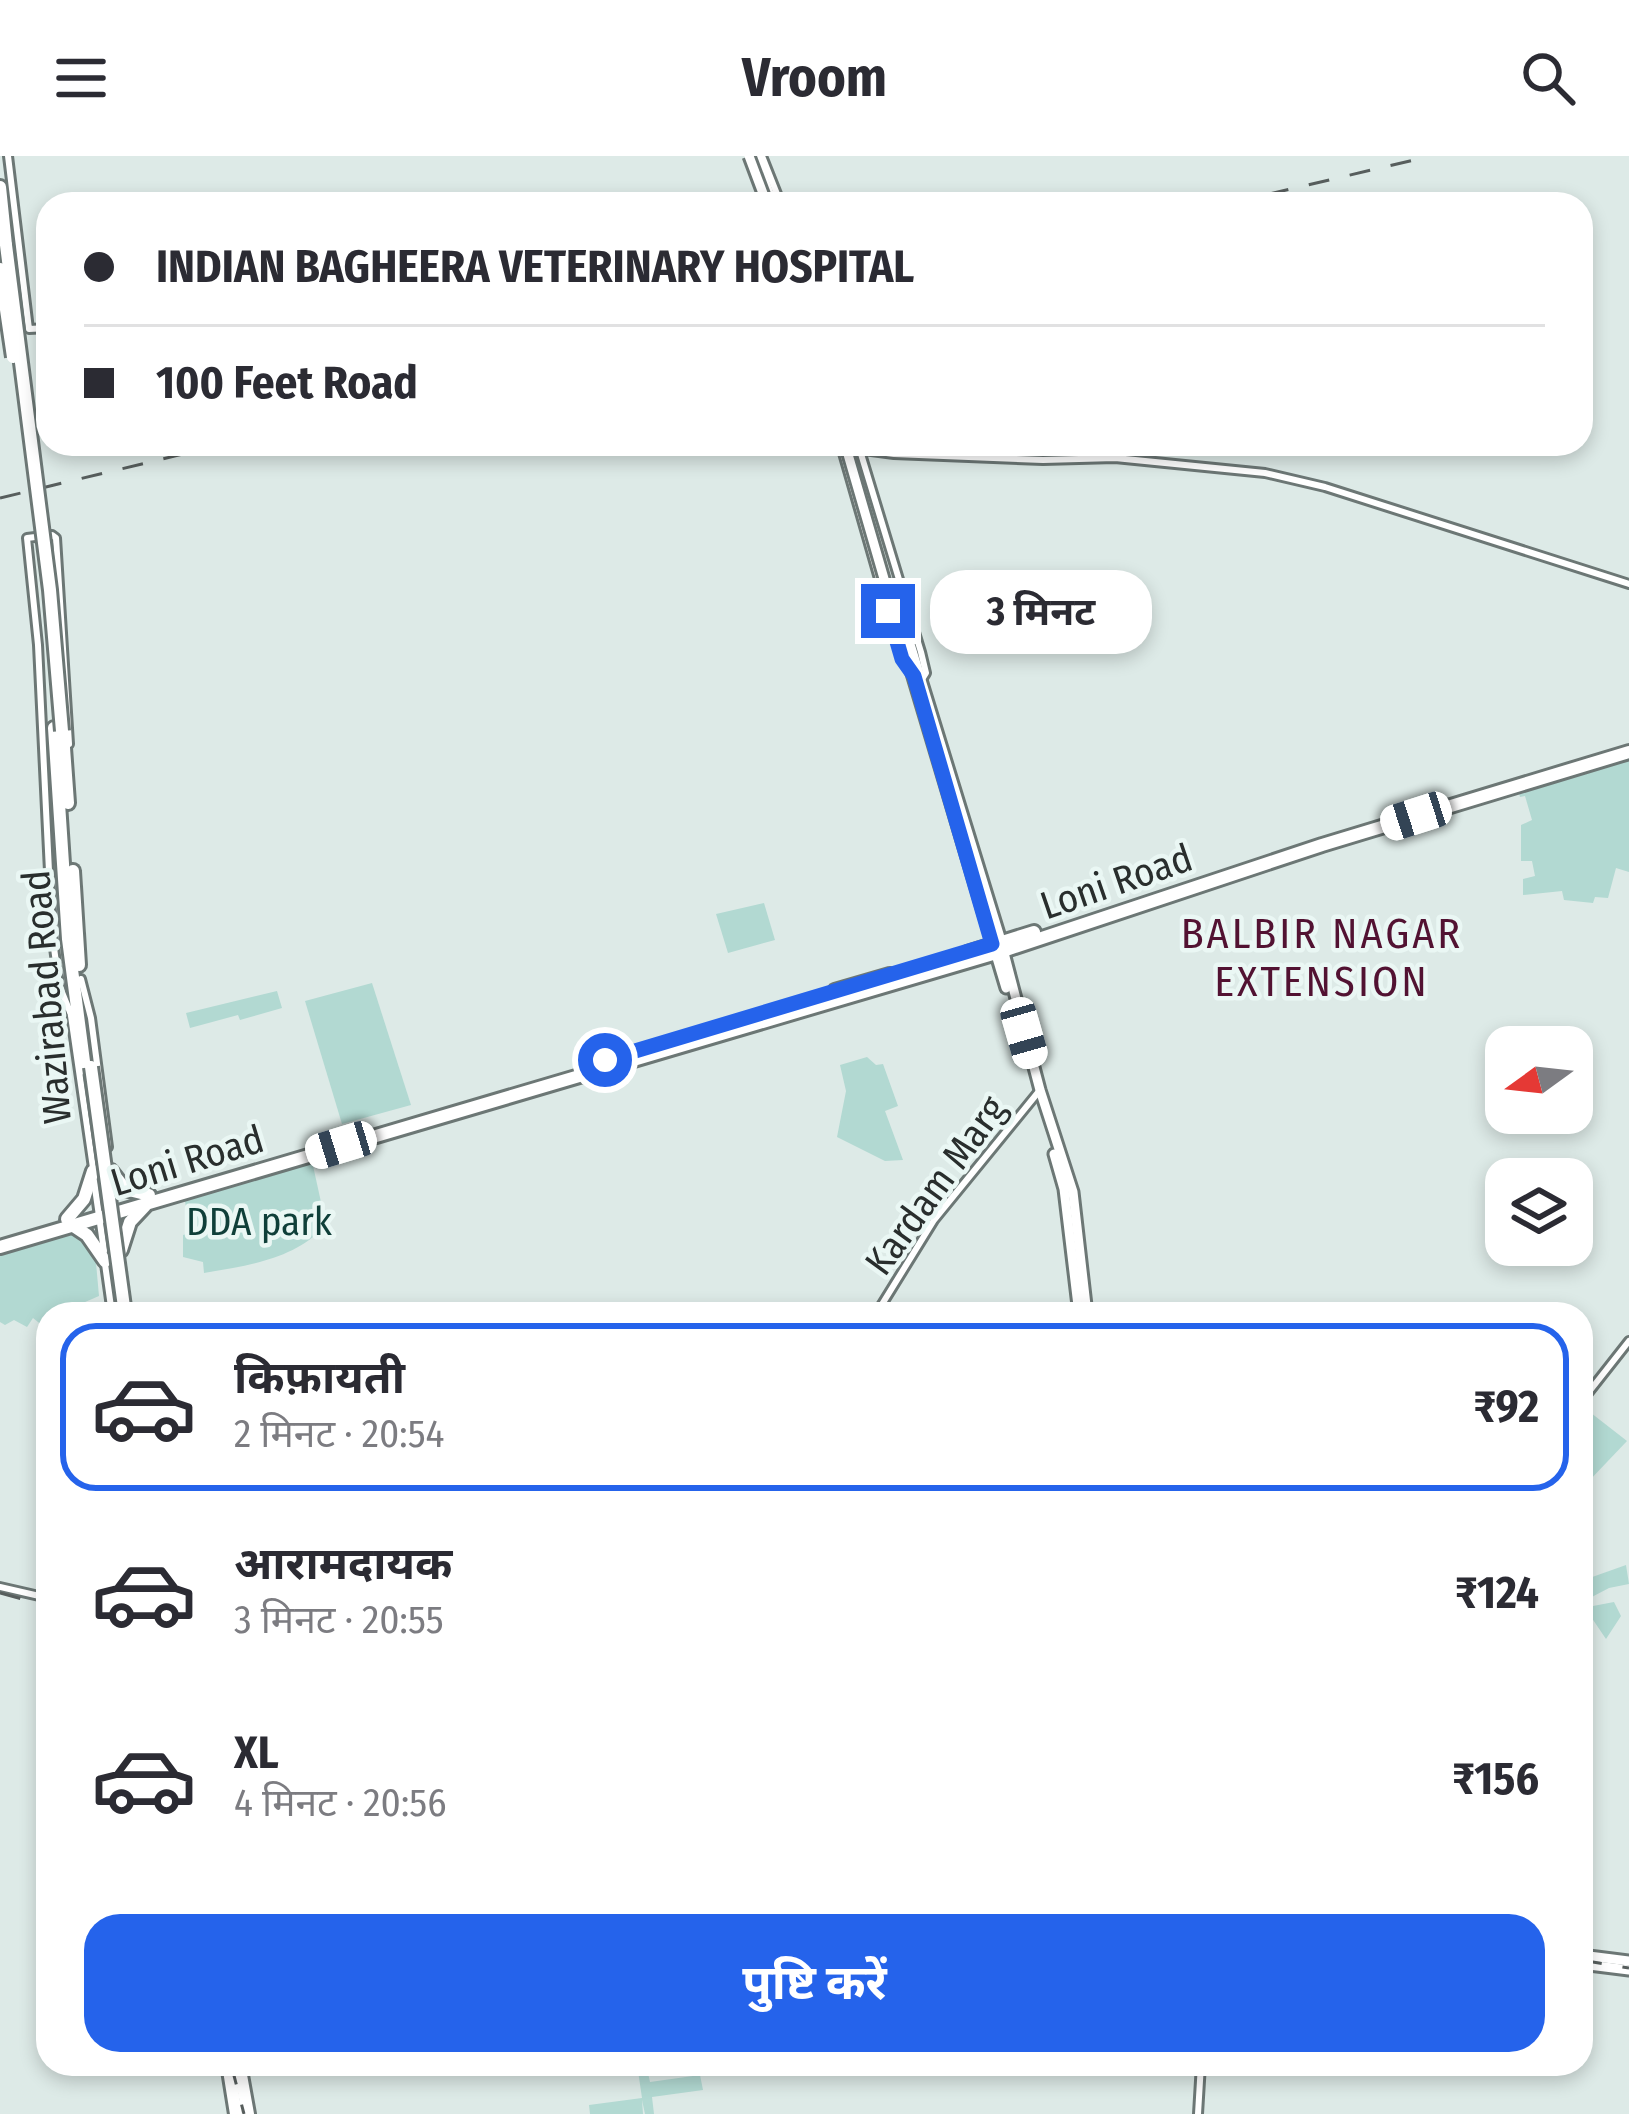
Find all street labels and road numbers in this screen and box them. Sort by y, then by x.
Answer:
street label: Loni Road [1034,835,1198,929]
street label: Wazirabad Road [13,868,81,1126]
street label: Kardam Marg [856,1087,1016,1284]
street label: Loni Road [105,1116,269,1206]

